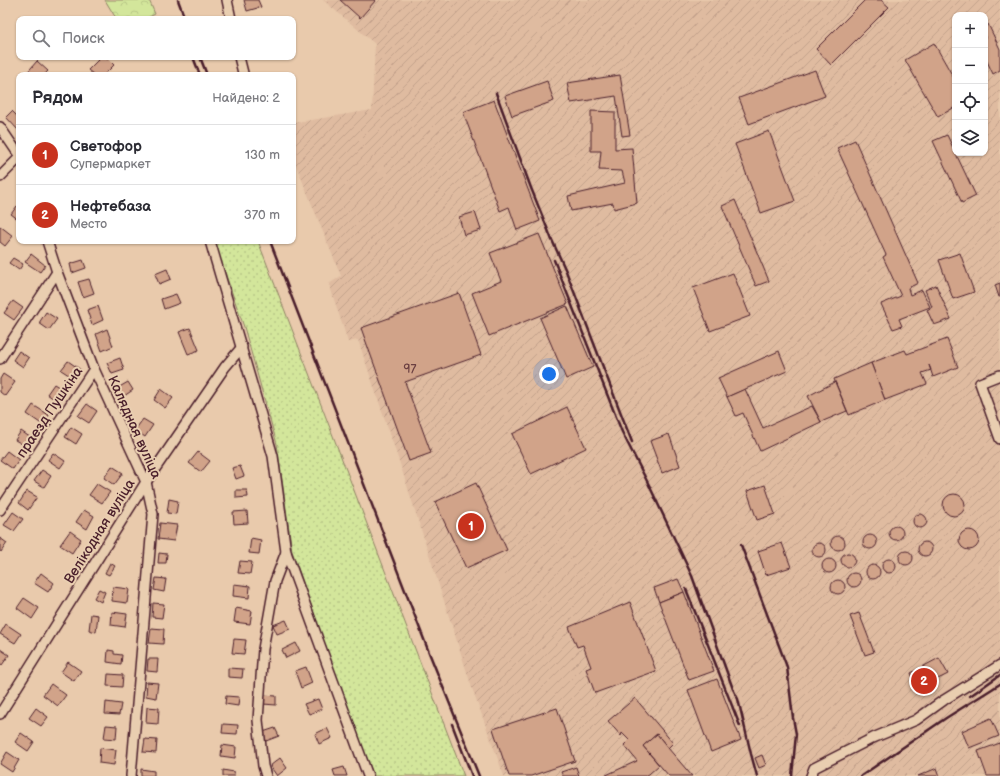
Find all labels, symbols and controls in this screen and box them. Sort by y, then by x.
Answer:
map controls [952,12,988,156]
button: + [952,12,988,48]
search box [16,16,296,60]
icon: search [30,27,52,49]
text: Поиск [62,29,105,48]
button: − [952,48,988,84]
button: locate [952,84,988,120]
text: Рядом [32,88,83,108]
text: Найдено: 2 [212,90,280,106]
button: layers [952,120,988,156]
text: Светофор [70,137,142,156]
text: 1 [42,147,48,163]
text: 130 m [245,147,280,163]
text: Супермаркет [70,156,151,172]
text: Нефтебаза [70,197,151,216]
text: 2 [41,207,49,223]
text: 370 m [244,207,280,223]
text: Место [70,216,107,232]
house number: 97 [404,362,417,377]
street label: праезд Пушкіна [13,363,86,461]
your location [539,364,559,384]
street label: Калядная вуліца [104,373,165,482]
street label: Велікодная вуліца [60,475,139,587]
pin: 1 [458,511,484,541]
pin: 2 [911,666,937,696]

